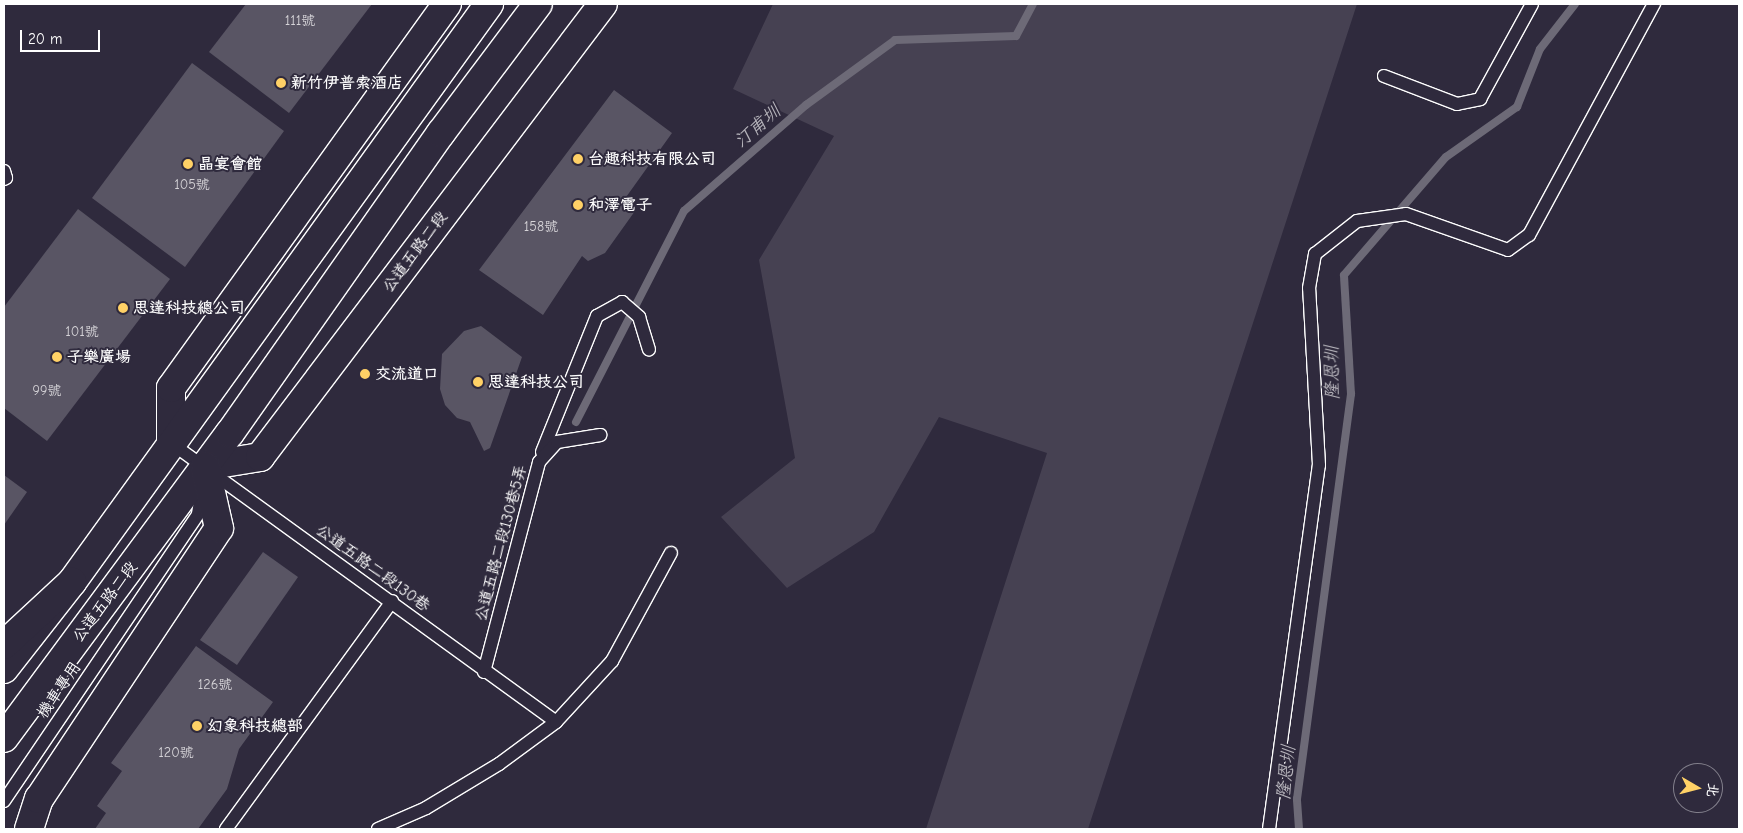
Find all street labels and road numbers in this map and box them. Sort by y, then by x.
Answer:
street label: 公道五路二段 [378,208,452,296]
street label: 公道五路二段130巷5弄 [471,463,531,623]
street label: 公道五路二段130巷 [312,520,434,616]
street label: 公道五路二段 [68,558,142,646]
street label: 機車專用 [33,658,85,722]

